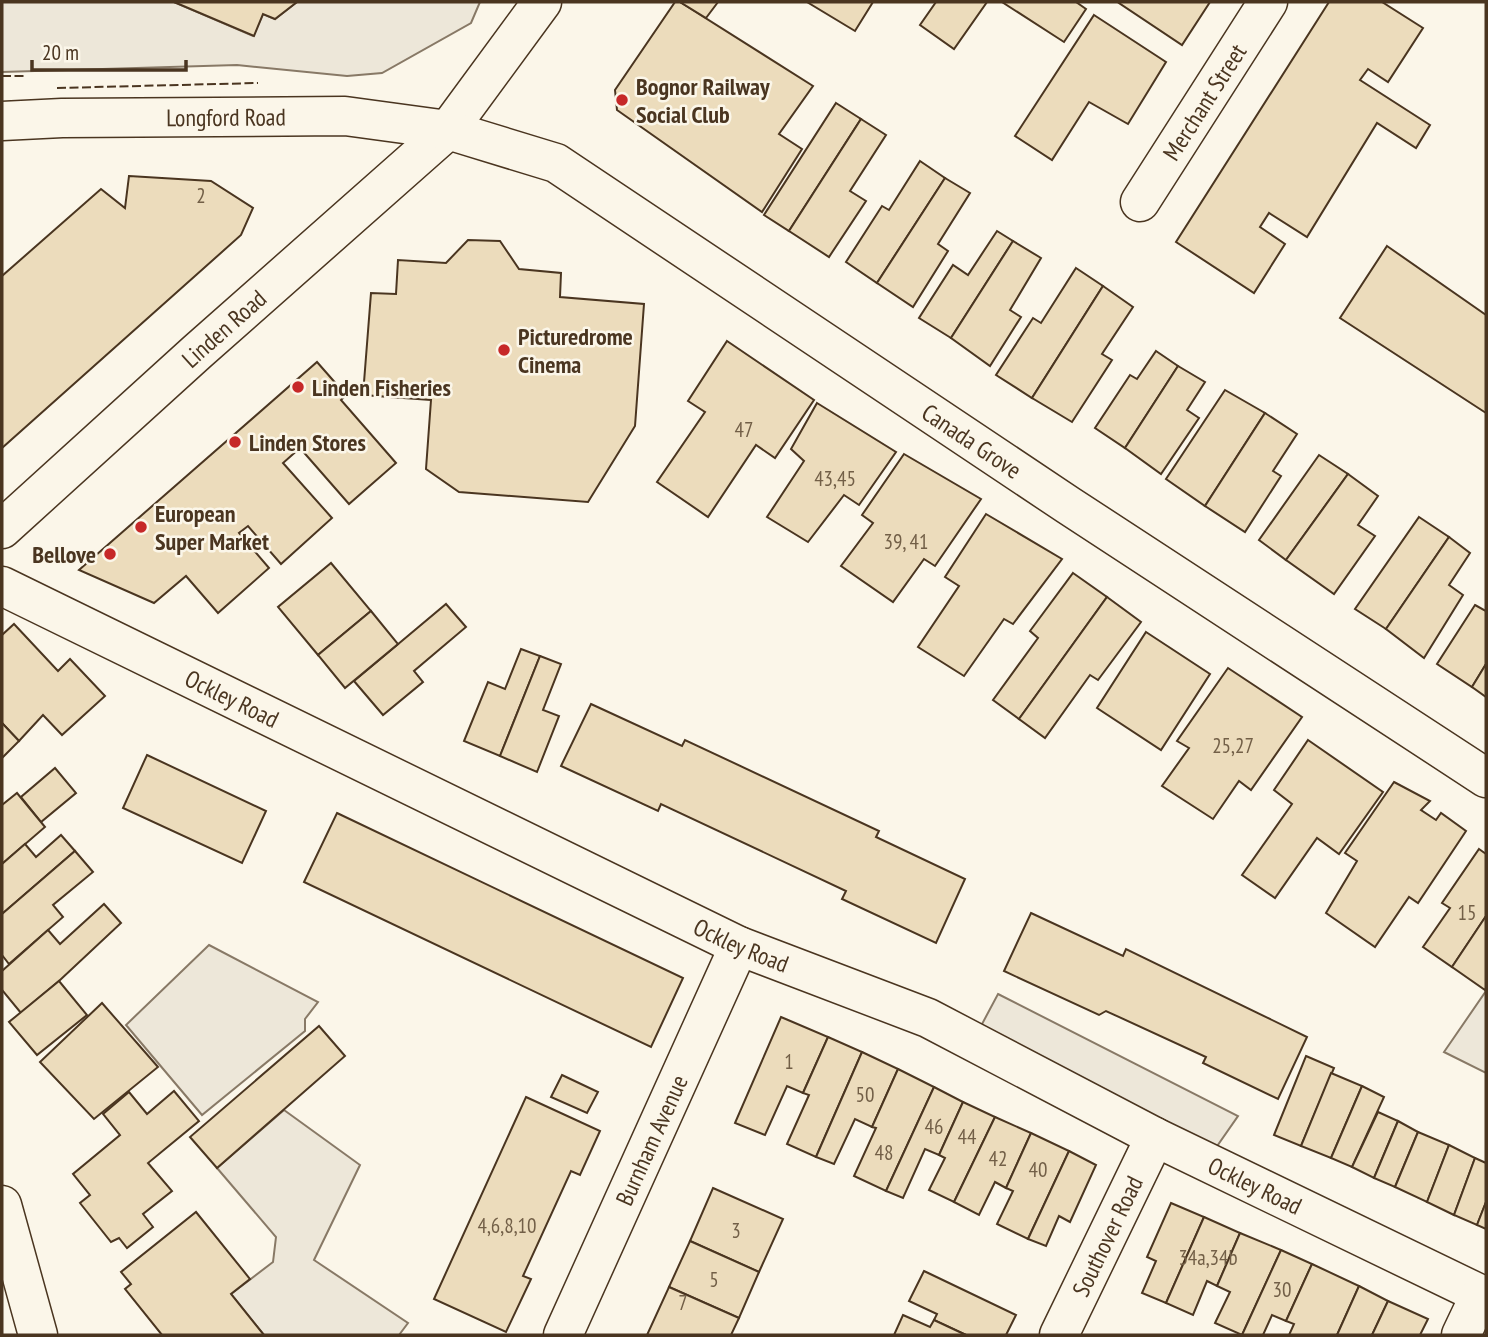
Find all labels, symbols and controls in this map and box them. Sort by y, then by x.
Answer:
scale bar [32,28,186,72]
street label: Merchant Street [1155,37,1253,166]
text: 20 m [42,39,79,66]
place label: Bognor Railway Social Club [636,71,770,130]
marker: Bognor Railway Social Club [614,92,630,108]
street label: Longford Road [166,101,286,133]
house number: 2 [196,182,206,209]
street label: Linden Road [175,283,272,374]
place label: Picturedrome Cinema [518,321,633,380]
marker: Picturedrome Cinema [496,342,512,358]
place label: Linden Fisheries [312,372,451,403]
marker: Linden Fisheries [290,379,306,395]
street label: Canada Grove [916,396,1028,485]
house number: 47 [735,416,753,443]
place label: Linden Stores [249,427,366,458]
marker: Linden Stores [227,434,243,450]
house number: 43,45 [814,465,856,492]
place label: European Super Market [155,498,269,557]
marker: European Super Market [133,519,149,535]
house number: 39, 41 [884,528,928,555]
place label: Bellove [32,539,96,570]
marker: Bellove [102,546,118,562]
street label: Ockley Road [180,662,284,734]
house number: 25,27 [1212,732,1254,759]
house number: 15 [1458,899,1476,926]
street label: Ockley Road [689,911,793,979]
house number: 1 [784,1048,794,1075]
street label: Burnham Avenue [608,1070,694,1210]
house number: 50 [856,1081,874,1108]
house number: 46 [925,1113,943,1140]
house number: 44 [958,1123,977,1150]
house number: 48 [875,1139,893,1166]
house number: 42 [989,1145,1007,1172]
street label: Ockley Road [1203,1150,1307,1221]
house number: 40 [1029,1156,1047,1183]
street label: Southover Road [1065,1171,1149,1301]
house number: 4,6,8,10 [478,1212,536,1239]
house number: 3 [731,1217,741,1244]
house number: 34a,34b [1178,1244,1238,1271]
house number: 5 [709,1266,719,1293]
house number: 30 [1273,1276,1291,1303]
house number: 7 [678,1289,688,1316]

